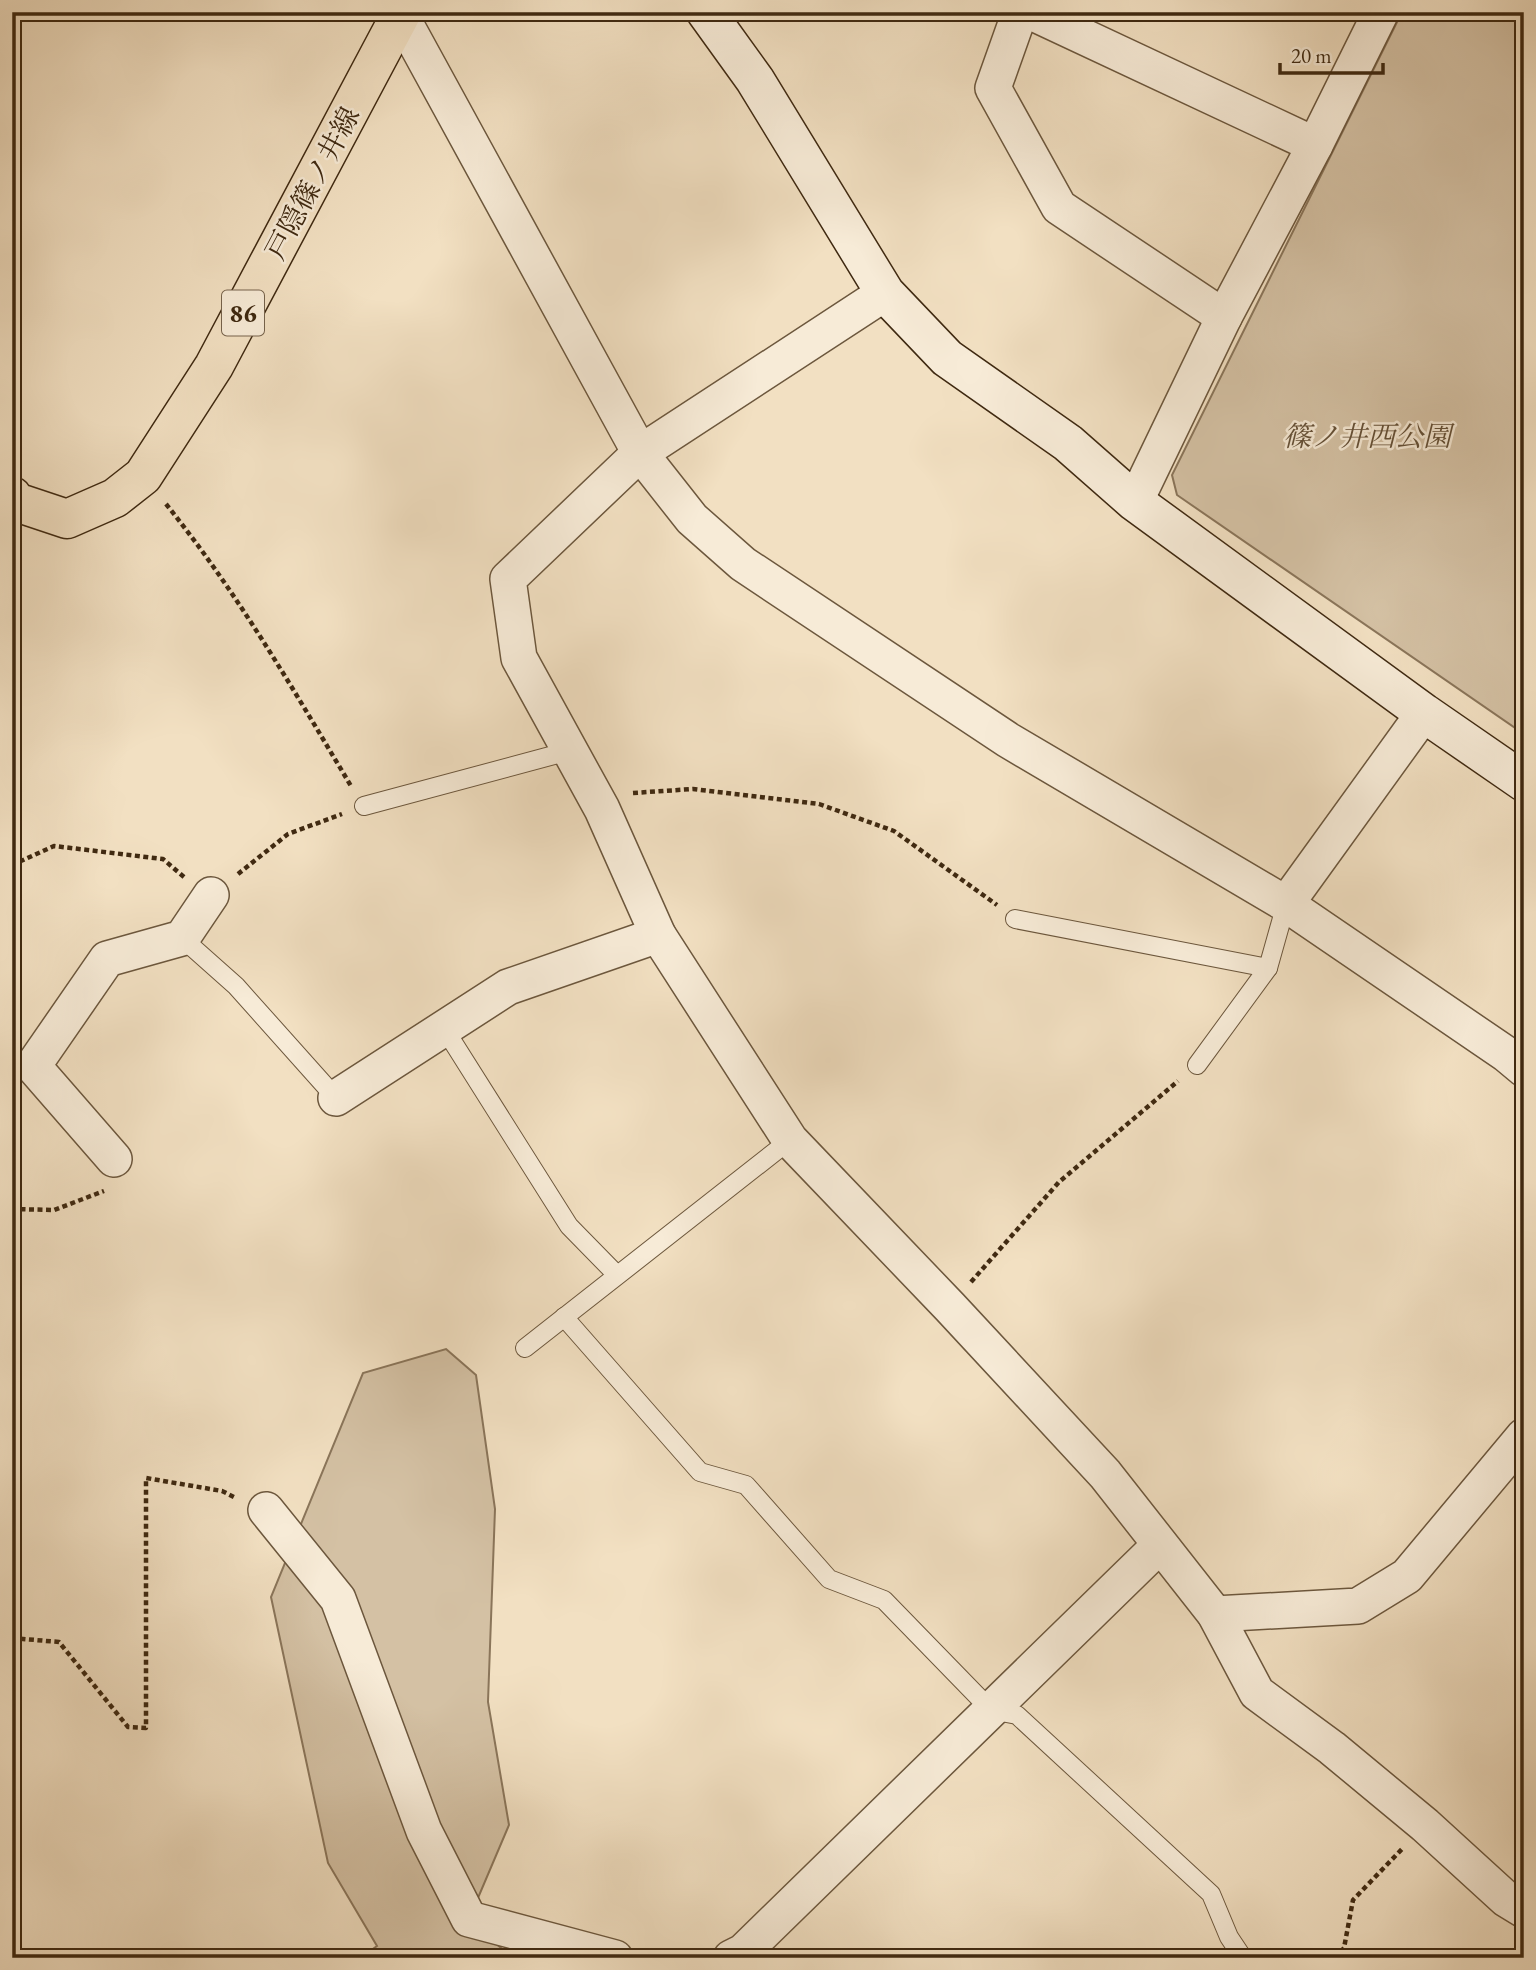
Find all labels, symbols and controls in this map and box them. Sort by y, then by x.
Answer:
scale bar [1280,32,1384,76]
text: 20 m [1291,42,1332,69]
street label: 戸隠篠ノ井線 [257,100,367,266]
road number: 86 [222,290,264,336]
park label: 篠ノ井西公園 [1283,418,1455,454]

